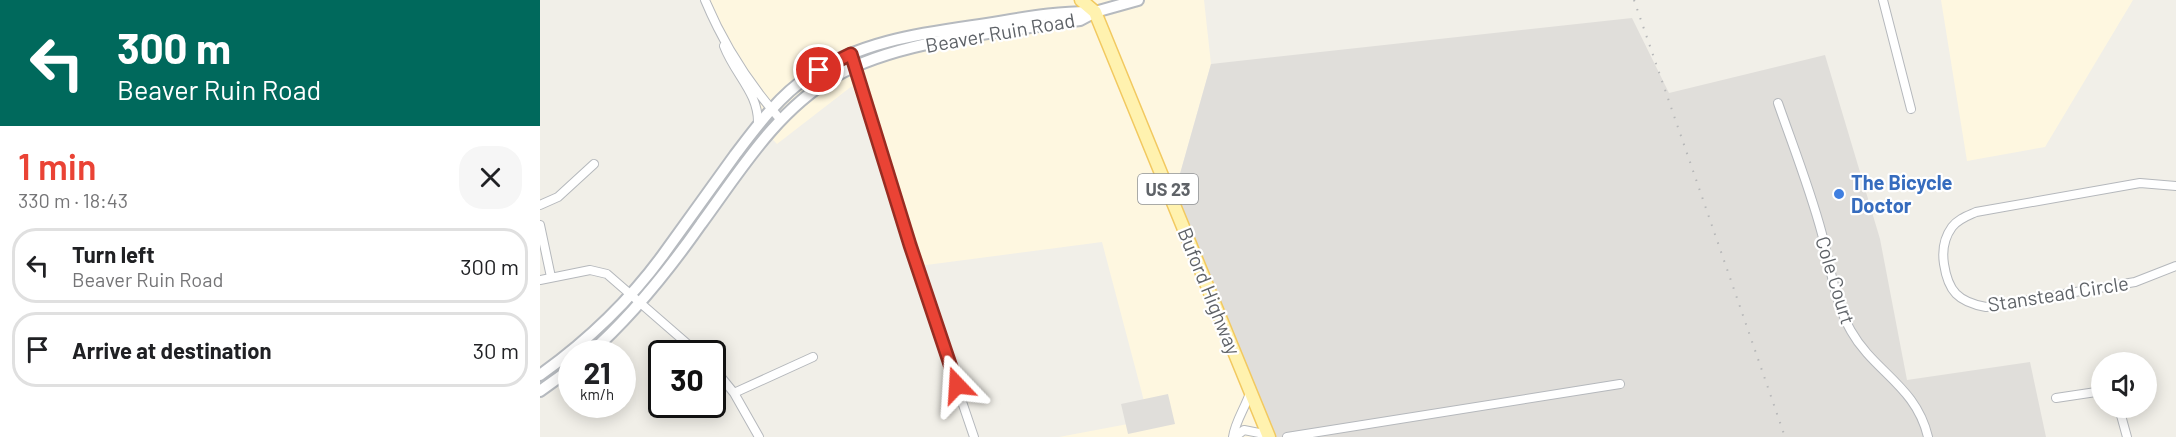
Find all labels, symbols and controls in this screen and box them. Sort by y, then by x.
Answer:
street label: Beaver Ruin Road [923,7,1077,57]
text: 300 m [117,22,231,72]
icon: left [18,24,96,102]
pin [793,44,844,95]
icon: arrive [802,53,835,86]
text: Beaver Ruin Road [117,73,321,105]
text: 1 min [18,144,97,187]
button: close [459,146,522,209]
place label: The Bicycle Doctor [1851,170,1953,217]
road number: US 23 [1138,174,1198,204]
marker: The Bicycle Doctor [1832,187,1846,201]
text: 330 m · 18:43 [18,188,128,212]
street label: Buford Highway [1174,224,1246,358]
street label: Cole Court [1811,233,1861,327]
text: Turn left [72,241,155,267]
icon: left [21,249,54,282]
text: 300 m [460,253,519,279]
text: Beaver Ruin Road [72,267,223,291]
street label: Stanstead Circle [1986,270,2130,316]
icon: arrive [21,333,54,366]
text: Arrive at destination [72,337,271,363]
text: 30 m [473,337,519,363]
speed limit sign: 30 [648,340,726,418]
map controls [2091,352,2157,418]
button: sound [2091,352,2157,418]
position arrow [925,353,989,417]
text: 21 [583,354,611,390]
text: km/h [580,385,614,403]

